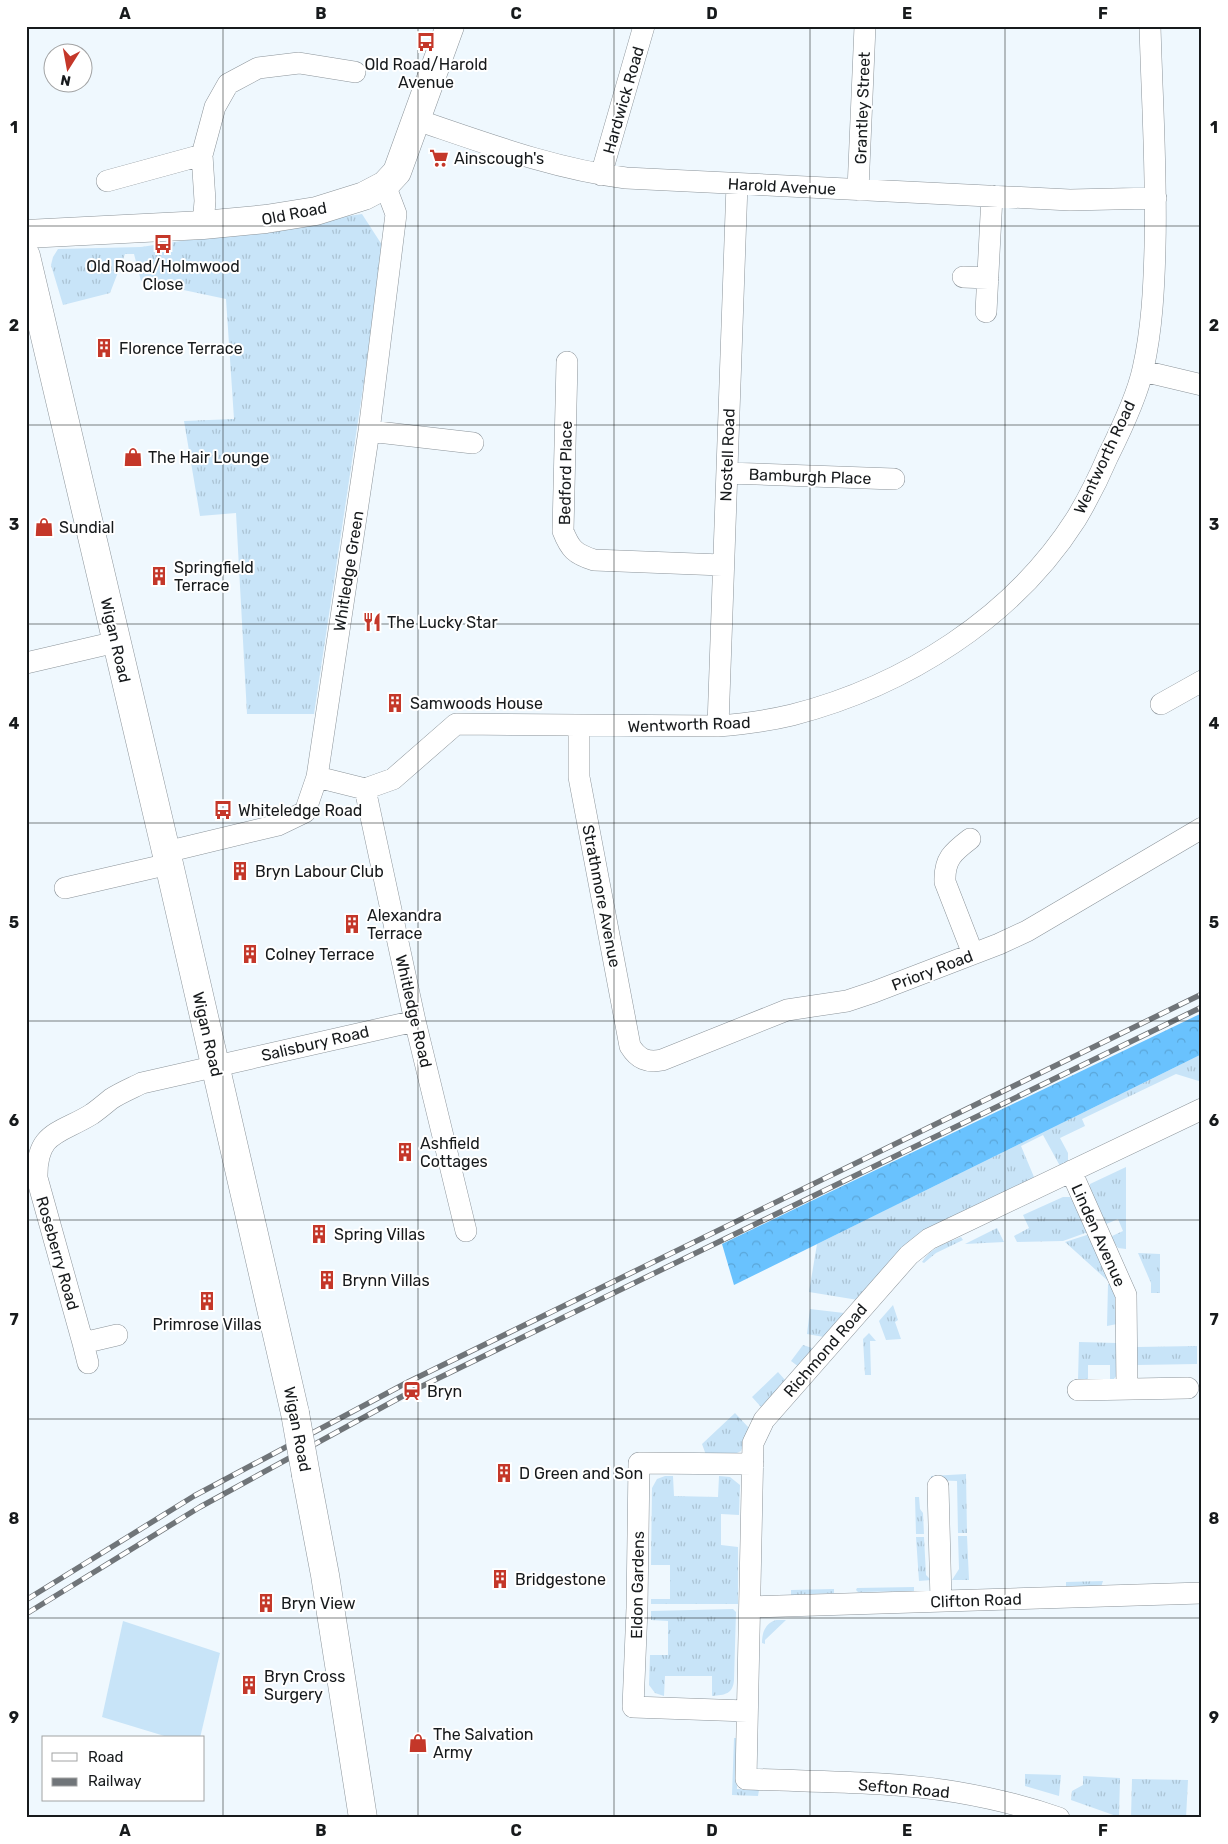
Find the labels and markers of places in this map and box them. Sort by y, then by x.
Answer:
bus stop icon: Old Road/Harold Avenue [415,31,437,53]
place label: Old Road/Harold Avenue [364,55,488,92]
supermarket icon: Ainscough's [428,147,450,169]
place label: Ainscough's [454,149,544,168]
bus stop icon: Old Road/Holmwood Close [152,233,174,255]
place label: Old Road/Holmwood Close [86,257,240,294]
building icon: Florence Terrace [93,337,115,359]
place label: Florence Terrace [119,339,243,358]
shop icon: The Hair Lounge [122,446,144,468]
place label: The Hair Lounge [148,448,269,467]
shop icon: Sundial [33,516,55,538]
place label: Sundial [59,518,114,537]
place label: Springfield Terrace [174,558,254,595]
building icon: Springfield Terrace [148,565,170,587]
restaurant icon: The Lucky Star [361,611,383,633]
place label: The Lucky Star [387,613,497,632]
building icon: Samwoods House [384,692,406,714]
place label: Samwoods House [410,694,543,713]
bus stop icon: Whiteledge Road [212,799,234,821]
place label: Whiteledge Road [238,801,362,820]
building icon: Bryn Labour Club [229,860,251,882]
place label: Bryn Labour Club [255,862,384,881]
place label: Alexandra Terrace [367,906,442,943]
building icon: Alexandra Terrace [341,913,363,935]
building icon: Colney Terrace [239,943,261,965]
place label: Colney Terrace [265,945,374,964]
place label: Ashfield Cottages [420,1134,488,1171]
building icon: Ashfield Cottages [394,1141,416,1163]
building icon: Spring Villas [308,1223,330,1245]
place label: Spring Villas [334,1225,425,1244]
building icon: Brynn Villas [316,1269,338,1291]
place label: Brynn Villas [342,1271,430,1290]
building icon: Primrose Villas [196,1290,218,1312]
place label: Primrose Villas [152,1315,262,1334]
station icon: Bryn [401,1380,423,1402]
place label: Bryn [427,1382,462,1401]
building icon: D Green and Son [493,1462,515,1484]
place label: D Green and Son [519,1464,643,1483]
building icon: Bridgestone [489,1568,511,1590]
place label: Bridgestone [515,1570,606,1589]
building icon: Bryn View [255,1592,277,1614]
place label: Bryn View [281,1594,356,1613]
place label: Bryn Cross Surgery [264,1667,345,1704]
building icon: Bryn Cross Surgery [238,1674,260,1696]
place label: The Salvation Army [433,1725,534,1762]
shop icon: The Salvation Army [407,1732,429,1754]

